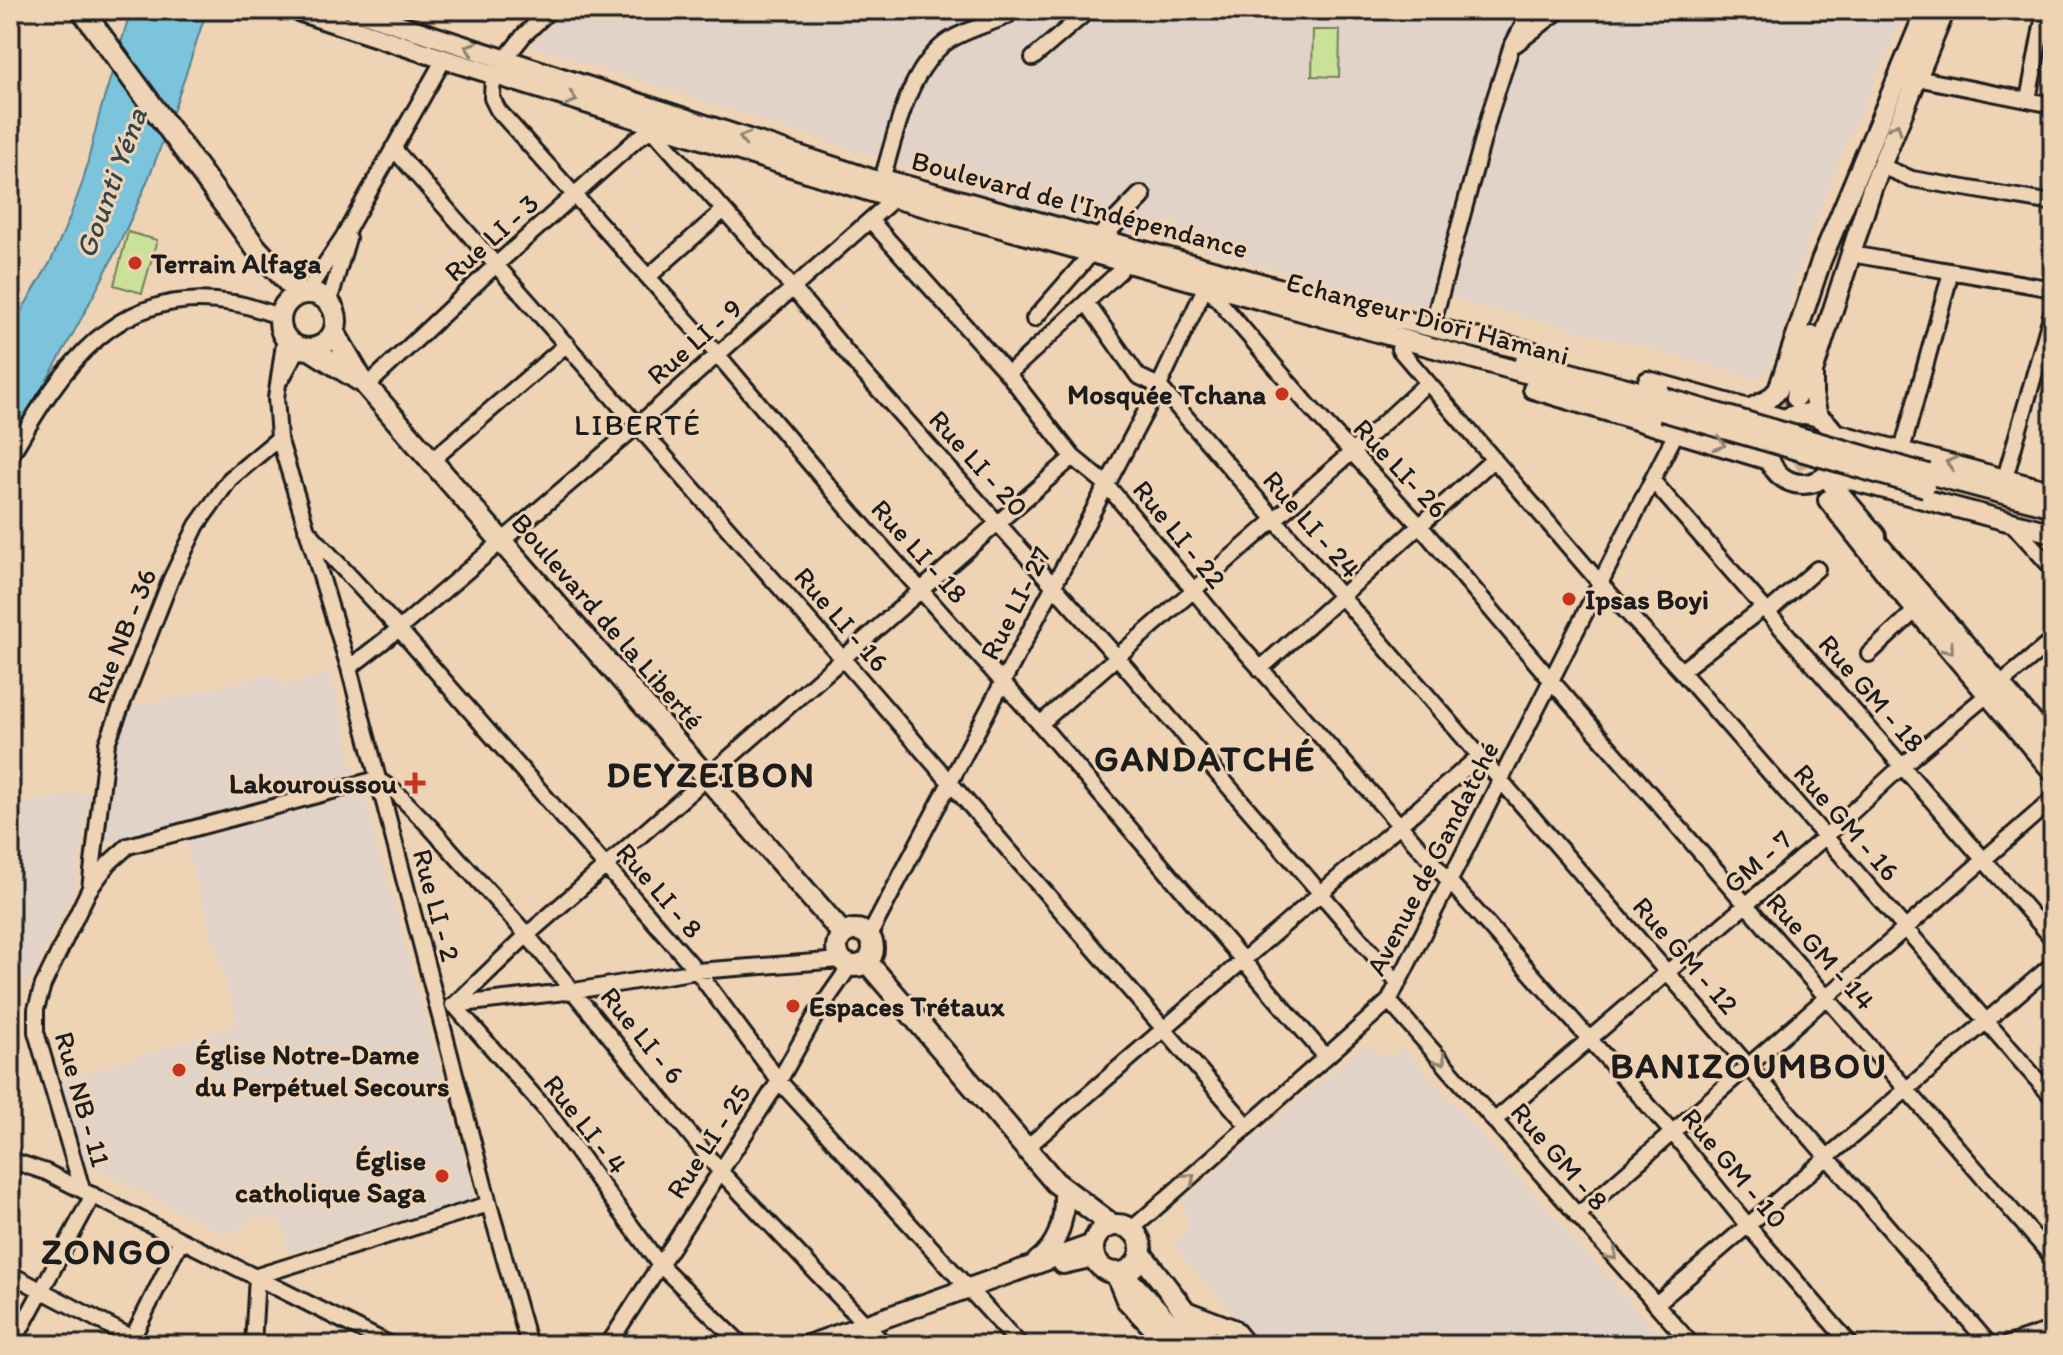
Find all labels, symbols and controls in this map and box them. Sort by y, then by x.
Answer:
one-way arrow [464,41,478,57]
one-way arrow [564,90,578,106]
water label: Gounti Yéna [66,102,155,263]
one-way arrow [1886,122,1903,136]
one-way arrow [738,131,752,147]
street label: Boulevard de l'Indépendance [908,143,1252,265]
street label: Rue LI - 3 [437,186,545,288]
place label: Terrain Alfaga [150,246,321,280]
marker: Terrain Alfaga [126,254,144,272]
street label: Echangeur Diori Hamani [1283,264,1573,372]
street label: Rue LI - 9 [639,290,749,392]
place label: Mosquée Tchana [1067,377,1266,411]
marker: Mosquée Tchana [1273,385,1291,403]
street label: Rue LI - 20 [922,402,1036,524]
district label: LIBERTÉ [574,406,702,443]
street label: Rue LI- 26 [1346,411,1456,525]
one-way arrow [1713,435,1727,451]
one-way arrow [1945,456,1958,473]
street label: Rue LI - 24 [1256,463,1368,585]
street label: Rue LI - 22 [1126,473,1234,595]
street label: Rue LI - 18 [864,492,976,610]
street label: Boulevard de la Liberté [504,506,712,736]
street label: Rue LI- 27 [972,541,1058,665]
street label: Rue LI - 16 [787,559,897,679]
street label: Rue NB - 36 [78,563,164,709]
place label: Ipsas Boyi [1585,582,1709,616]
marker: Ipsas Boyi [1560,590,1578,608]
street label: Rue GM - 18 [1811,627,1933,759]
one-way arrow [1939,640,1954,655]
street label: Avenue de Gandatché [1358,735,1506,981]
district label: GANDATCHÉ [1094,737,1316,780]
district label: DEYZEIBON [606,753,816,796]
street label: Rue GM - 16 [1787,756,1907,888]
place label: Lakouroussou [229,766,398,800]
marker: Lakouroussou [404,772,426,794]
street label: GM - 7 [1716,822,1798,900]
street label: Rue LI - 8 [609,835,711,945]
street label: Rue LI - 2 [406,845,468,965]
street label: Rue GM - 14 [1759,885,1883,1017]
street label: Rue GM - 12 [1626,889,1746,1021]
street label: Rue LI - 6 [594,980,692,1090]
place label: Espaces Trétaux [809,989,1006,1023]
marker: Espaces Trétaux [784,997,802,1015]
street label: Rue NB - 11 [47,1027,119,1171]
place label: Église Notre-Dame du Perpétuel Secours [195,1037,449,1103]
district label: BANIZOUMBOU [1610,1044,1888,1087]
one-way arrow [1431,1050,1445,1065]
marker: Église Notre-Dame du Perpétuel Secours [170,1061,188,1079]
street label: Rue LI - 4 [537,1067,636,1181]
street label: Rue LI - 25 [658,1077,758,1205]
street label: Rue GM - 8 [1504,1095,1616,1217]
street label: Rue GM - 10 [1675,1101,1795,1235]
place label: Église catholique Saga [235,1143,426,1209]
marker: Église catholique Saga [433,1167,451,1185]
one-way arrow [1181,1172,1195,1187]
district label: ZONGO [41,1230,173,1273]
one-way arrow [1603,1246,1617,1261]

